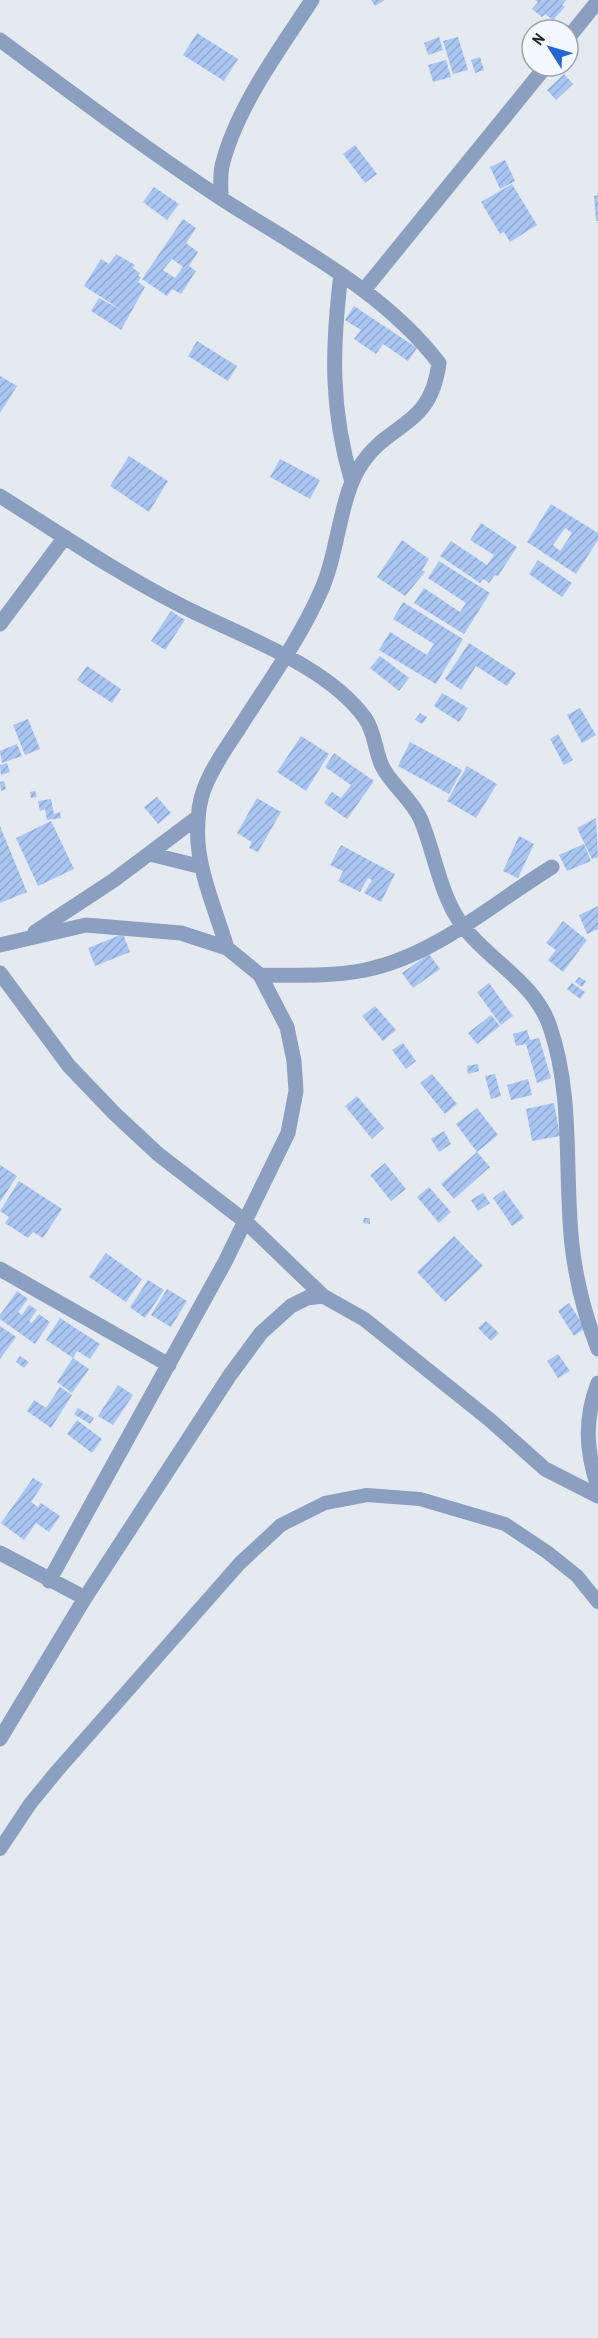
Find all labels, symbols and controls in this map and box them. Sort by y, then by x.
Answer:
north arrow [520,18,580,78]
text: N [526,29,550,49]

